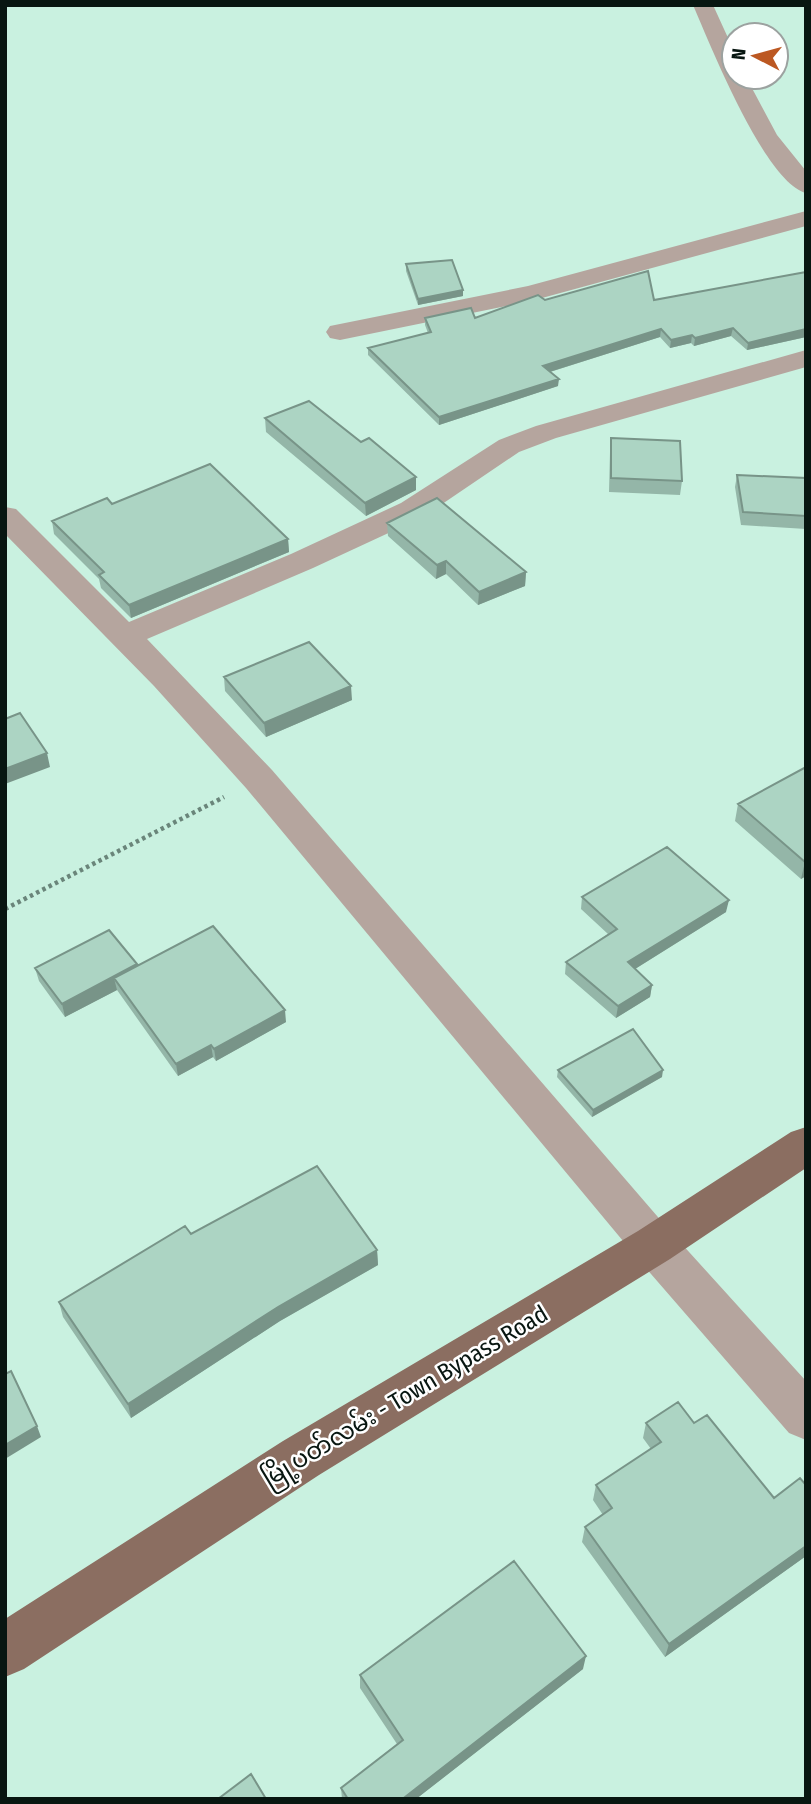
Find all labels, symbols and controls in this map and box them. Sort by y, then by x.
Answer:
north arrow [720,21,790,91]
text: N [727,47,751,61]
street label: မြို့ပတ်လမ်း - Town Bypass Road [256,1298,555,1497]

